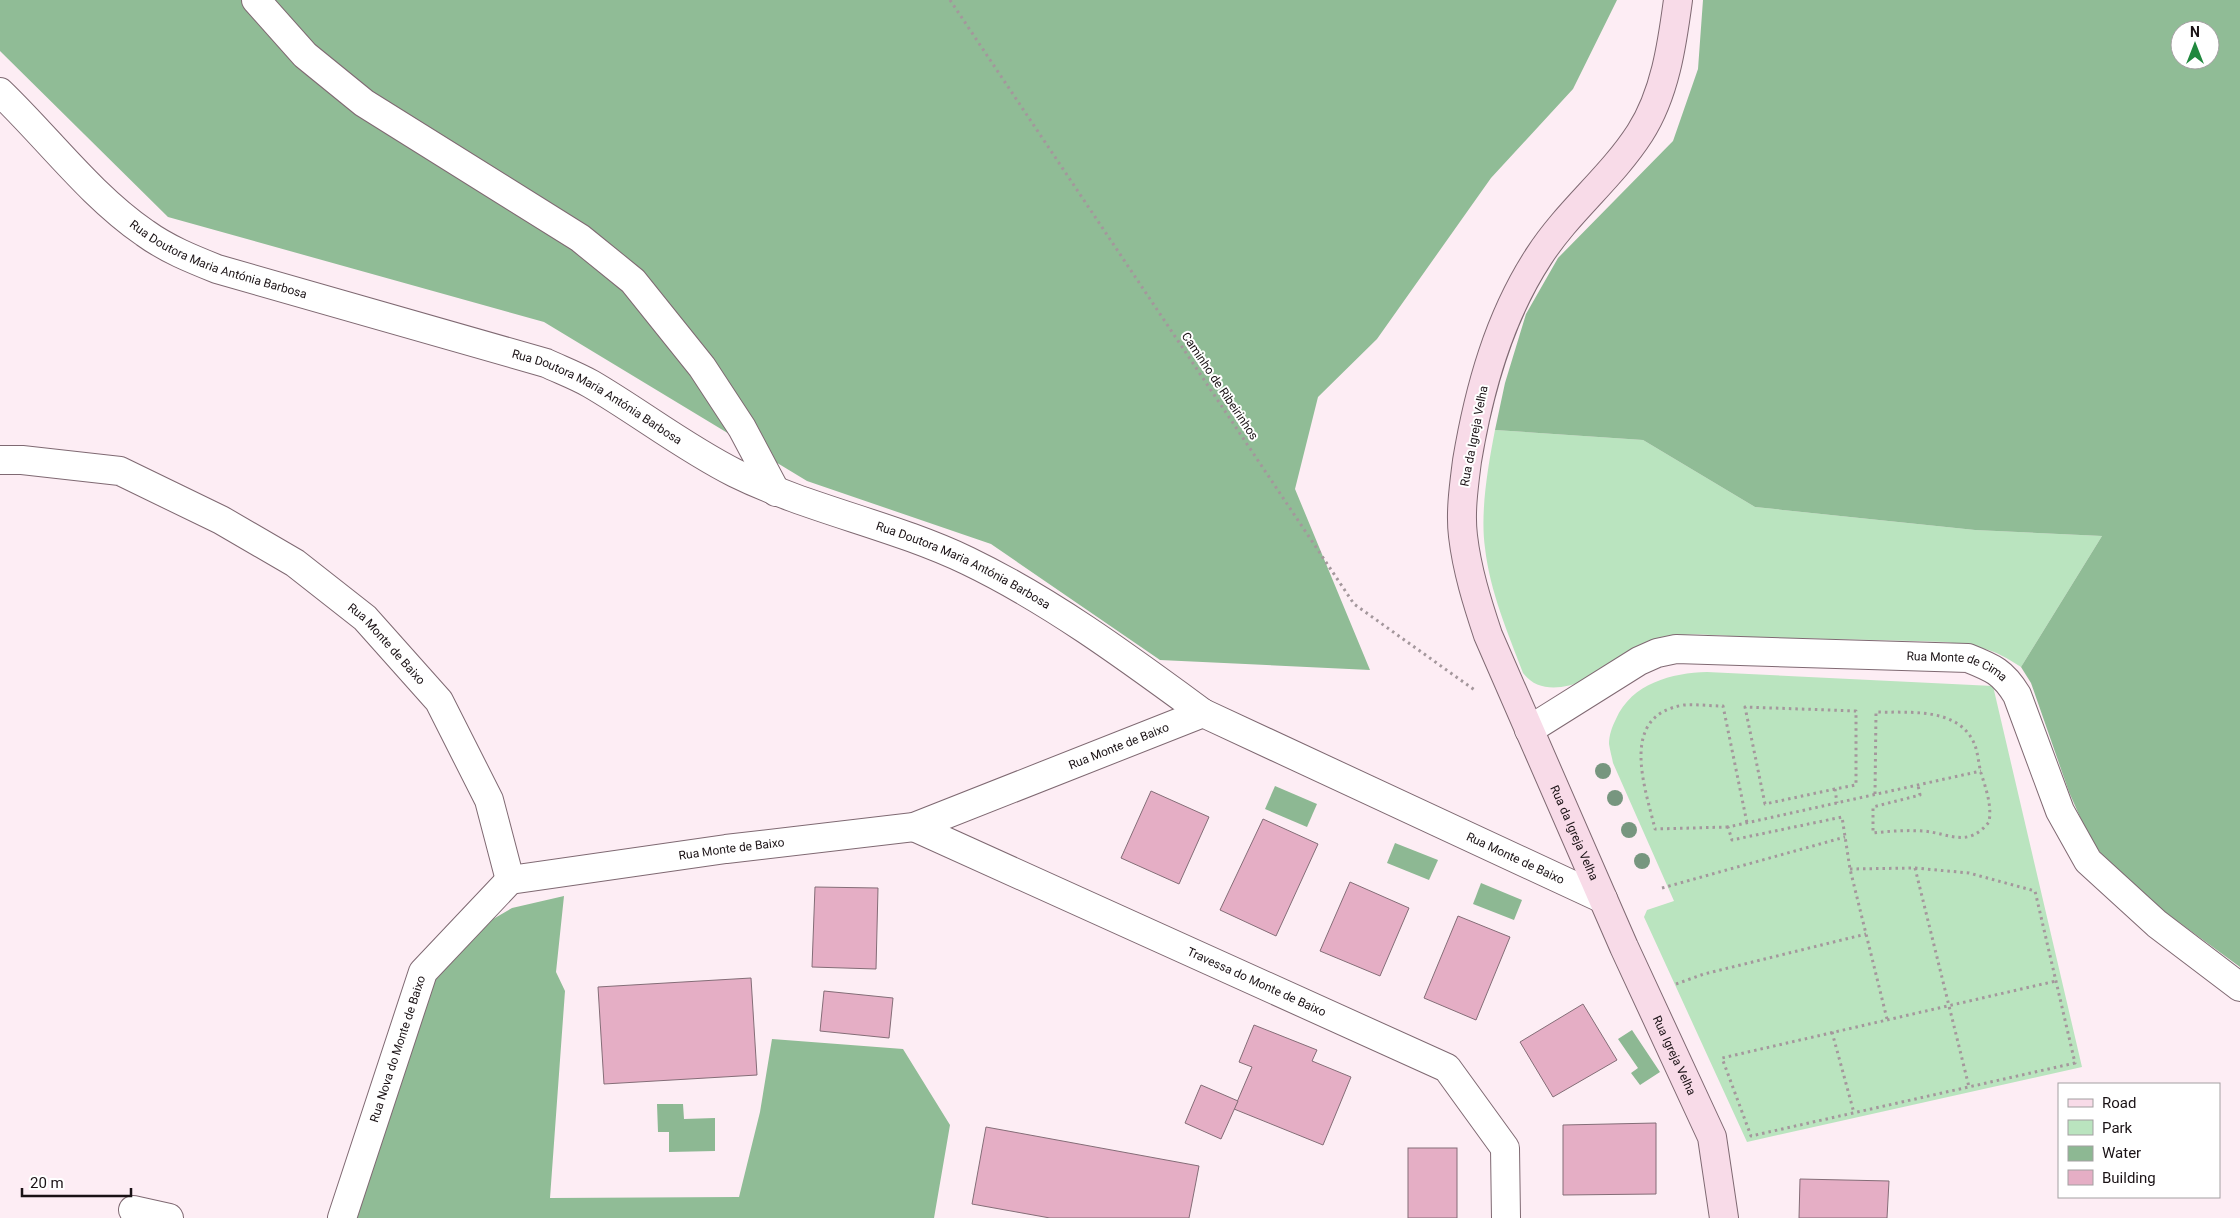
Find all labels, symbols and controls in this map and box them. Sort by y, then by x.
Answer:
north arrow [2170,20,2220,70]
text: N [2190,24,2200,40]
street label: Rua Doutora Maria Antónia Barbosa [127,217,309,301]
street label: Caminho de Ribeirinhos [1179,330,1261,442]
street label: Rua Doutora Maria Antónia Barbosa [510,347,684,447]
street label: Rua da Igreja Velha [1457,384,1491,488]
street label: Rua Doutora Maria Antónia Barbosa [874,519,1053,612]
street label: Rua Monte de Baixo [345,600,428,688]
street label: Rua Monte de Cima [1906,649,2010,684]
street label: Rua Monte de Baixo [1067,720,1171,772]
street label: Rua da Igreja Velha [1547,783,1601,883]
street label: Rua Monte de Baixo [1464,829,1567,887]
street label: Rua Monte de Baixo [678,835,785,863]
street label: Travessa do Monte de Baixo [1185,944,1328,1019]
street label: Rua Nova do Monte de Baixo [367,974,428,1124]
street label: Rua Igreja Velha [1650,1013,1699,1097]
legend [2058,1083,2220,1198]
text: Road [2102,1094,2136,1112]
text: Park [2102,1119,2133,1137]
text: Water [2102,1144,2141,1162]
scale bar [22,1166,131,1198]
text: Building [2102,1169,2156,1187]
text: 20 m [30,1174,64,1192]

